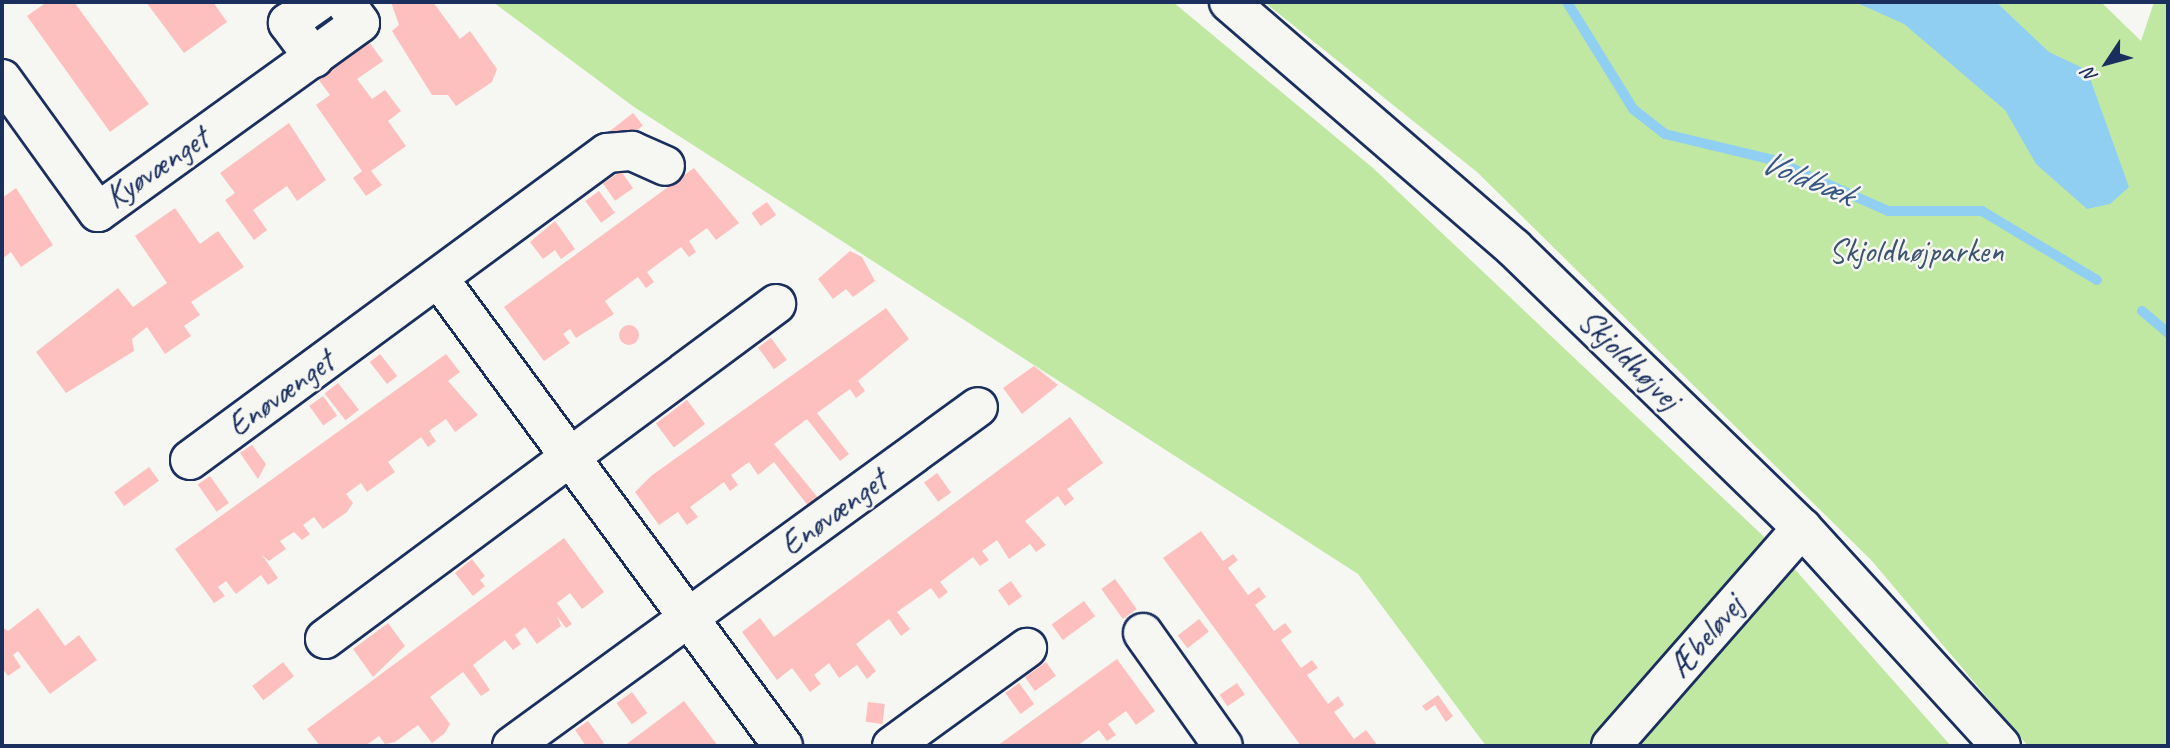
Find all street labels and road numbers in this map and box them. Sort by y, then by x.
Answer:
street label: Kyøvænget [98,119,216,217]
street label: Skjoldhøjvej [1570,302,1688,418]
street label: Enøvænget [220,342,342,446]
street label: Enøvænget [773,461,895,565]
street label: Æbeløvej [1659,588,1753,686]

